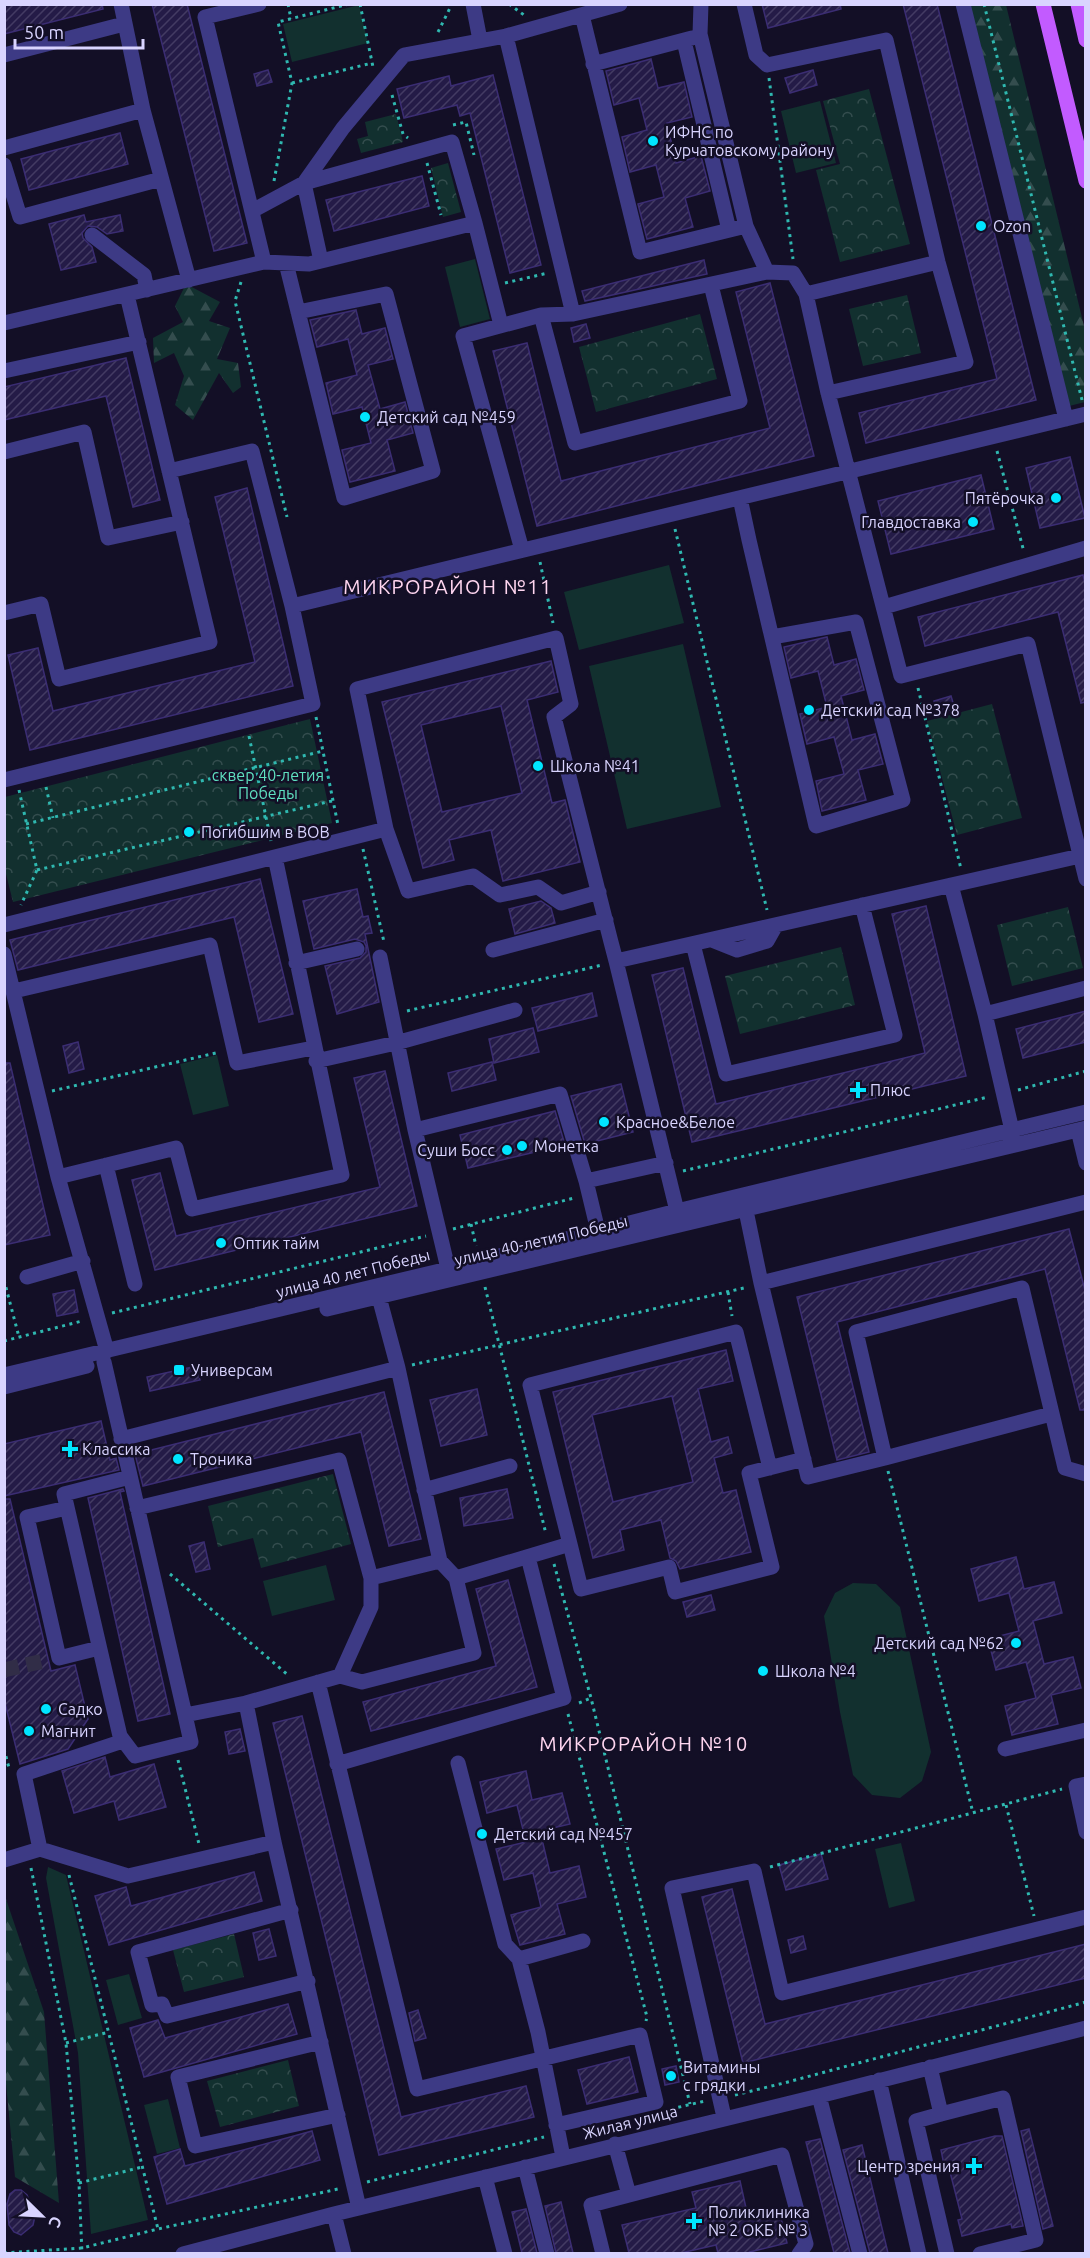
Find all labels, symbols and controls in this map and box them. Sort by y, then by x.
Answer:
scale bar [15,12,142,50]
text: 50 m [24,22,64,42]
place label: ИФНС по Курчатовскому району [665,123,835,159]
marker: ИФНС по Курчатовскому району [646,134,660,148]
place label: Ozon [993,217,1031,235]
marker: Ozon [974,219,988,233]
place label: Детский сад №459 [377,408,516,426]
marker: Детский сад №459 [358,410,372,424]
place label: Пятёрочка [965,489,1044,507]
marker: Пятёрочка [1049,491,1063,505]
place label: Главдоставка [861,513,961,531]
marker: Главдоставка [966,515,980,529]
district label: МИКРОРАЙОН №11 [343,575,553,598]
place label: Детский сад №378 [821,701,960,719]
marker: Детский сад №378 [802,703,816,717]
place label: Школа №41 [550,757,640,775]
marker: Школа №41 [531,759,545,773]
park label: сквер 40-летия Победы [212,766,324,802]
place label: Погибшим в ВОВ [201,823,330,841]
marker: Погибшим в ВОВ [182,825,196,839]
place label: Плюс [870,1081,911,1099]
marker: Плюс [851,1083,865,1097]
place label: Красное&Белое [616,1113,735,1131]
marker: Красное&Белое [597,1115,611,1129]
place label: Монетка [534,1137,599,1155]
marker: Монетка [515,1139,529,1153]
place label: Суши Босс [417,1141,496,1159]
marker: Суши Босс [500,1143,514,1157]
street label: улица 40-летия Победы [453,1211,629,1269]
place label: Оптик тайм [233,1234,320,1252]
marker: Оптик тайм [214,1236,228,1250]
street label: улица 40 лет Победы [274,1245,432,1301]
place label: Универсам [191,1361,273,1379]
marker: Универсам [172,1363,186,1377]
place label: Классика [82,1440,151,1458]
marker: Классика [63,1442,77,1456]
place label: Троника [190,1450,252,1468]
marker: Троника [171,1452,185,1466]
place label: Детский сад №62 [874,1634,1004,1652]
marker: Детский сад №62 [1009,1636,1023,1650]
place label: Школа №4 [775,1662,856,1680]
marker: Школа №4 [756,1664,770,1678]
place label: Садко [58,1700,103,1718]
marker: Садко [39,1702,53,1716]
place label: Магнит [41,1722,96,1740]
marker: Магнит [22,1724,36,1738]
district label: МИКРОРАЙОН №10 [539,1732,749,1755]
place label: Детский сад №457 [494,1825,633,1843]
marker: Детский сад №457 [475,1827,489,1841]
place label: Витамины с грядки [683,2058,760,2094]
marker: Витамины с грядки [664,2069,678,2083]
street label: Жилая улица [581,2102,679,2142]
place label: Центр зрения [857,2157,960,2175]
marker: Центр зрения [965,2157,983,2175]
north arrow [12,2186,72,2246]
place label: Поликлиника № 2 ОКБ № 3 [708,2203,810,2239]
marker: Поликлиника № 2 ОКБ № 3 [685,2212,703,2230]
text: С [45,2214,66,2230]

